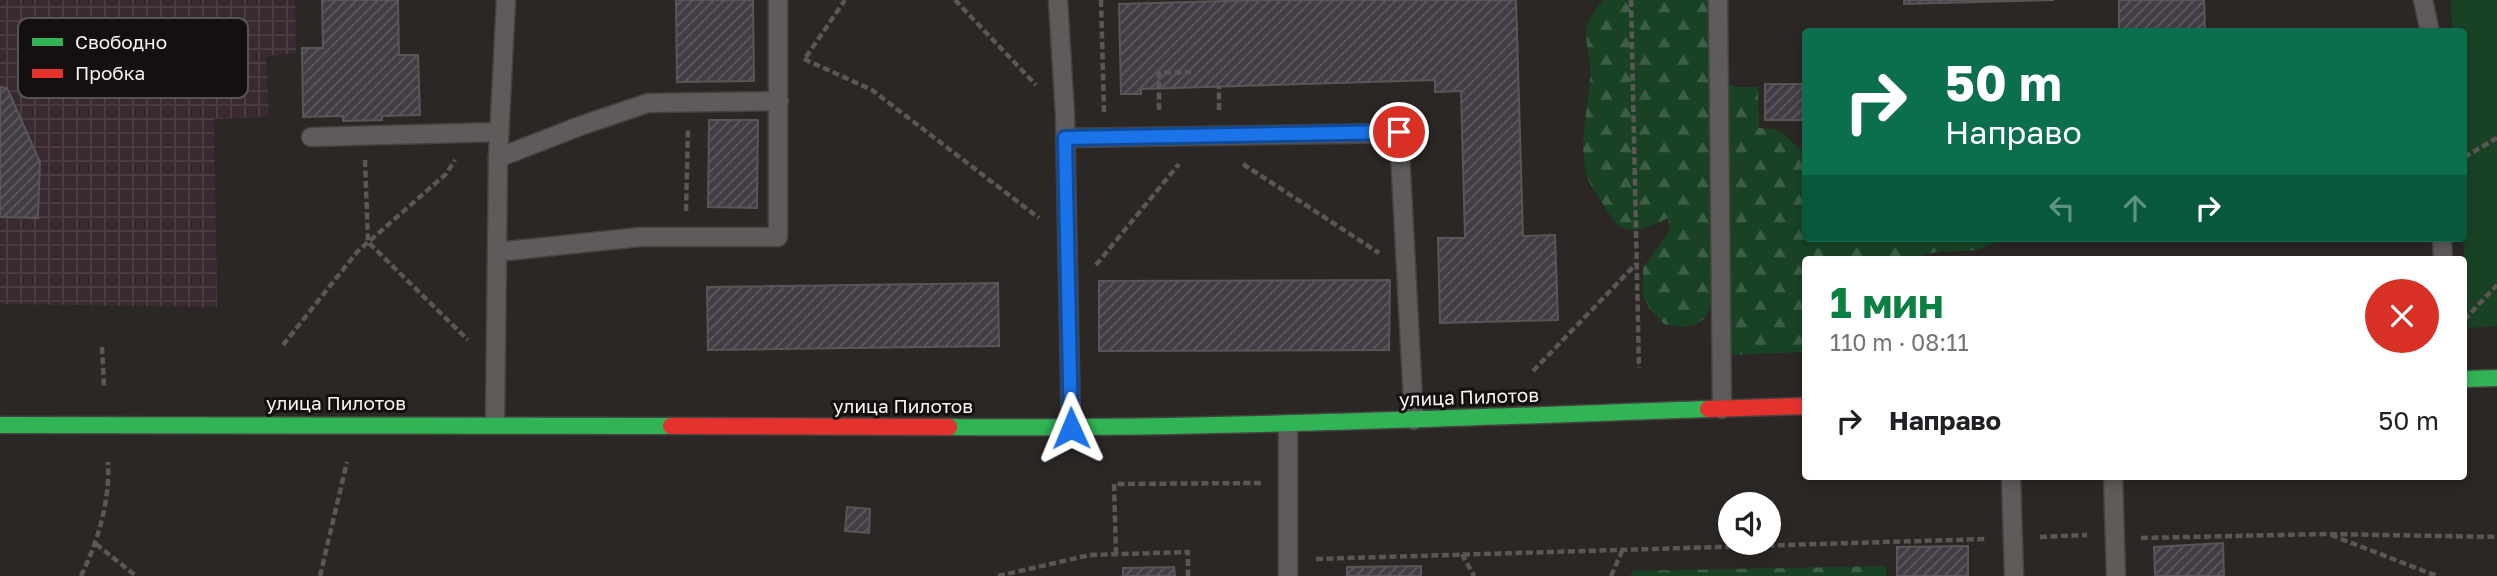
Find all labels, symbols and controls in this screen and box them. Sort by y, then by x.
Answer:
legend [18,18,248,98]
text: Свободно [75,30,167,53]
text: 50 m [1945,53,2062,112]
icon: right [1830,56,1921,147]
text: Пробка [75,61,145,84]
pin [1369,102,1429,162]
icon: arrive [1380,113,1418,151]
text: Направо [1945,113,2082,151]
icon: left [2043,189,2081,227]
icon: ahead [2116,189,2154,227]
icon: right [2189,189,2227,227]
text: 1 мин [1830,277,1944,327]
button: close [2365,279,2439,353]
text: 110 m · 08:11 [1830,328,1969,356]
street label: улица Пилотов [1399,383,1539,410]
street label: улица Пилотов [266,391,406,414]
position arrow [1034,391,1108,465]
street label: улица Пилотов [833,394,973,417]
icon: right [1830,402,1868,440]
text: Направо [1889,405,2001,436]
text: 50 m [2378,405,2439,436]
map controls [1718,492,1781,555]
button: sound [1718,492,1781,555]

